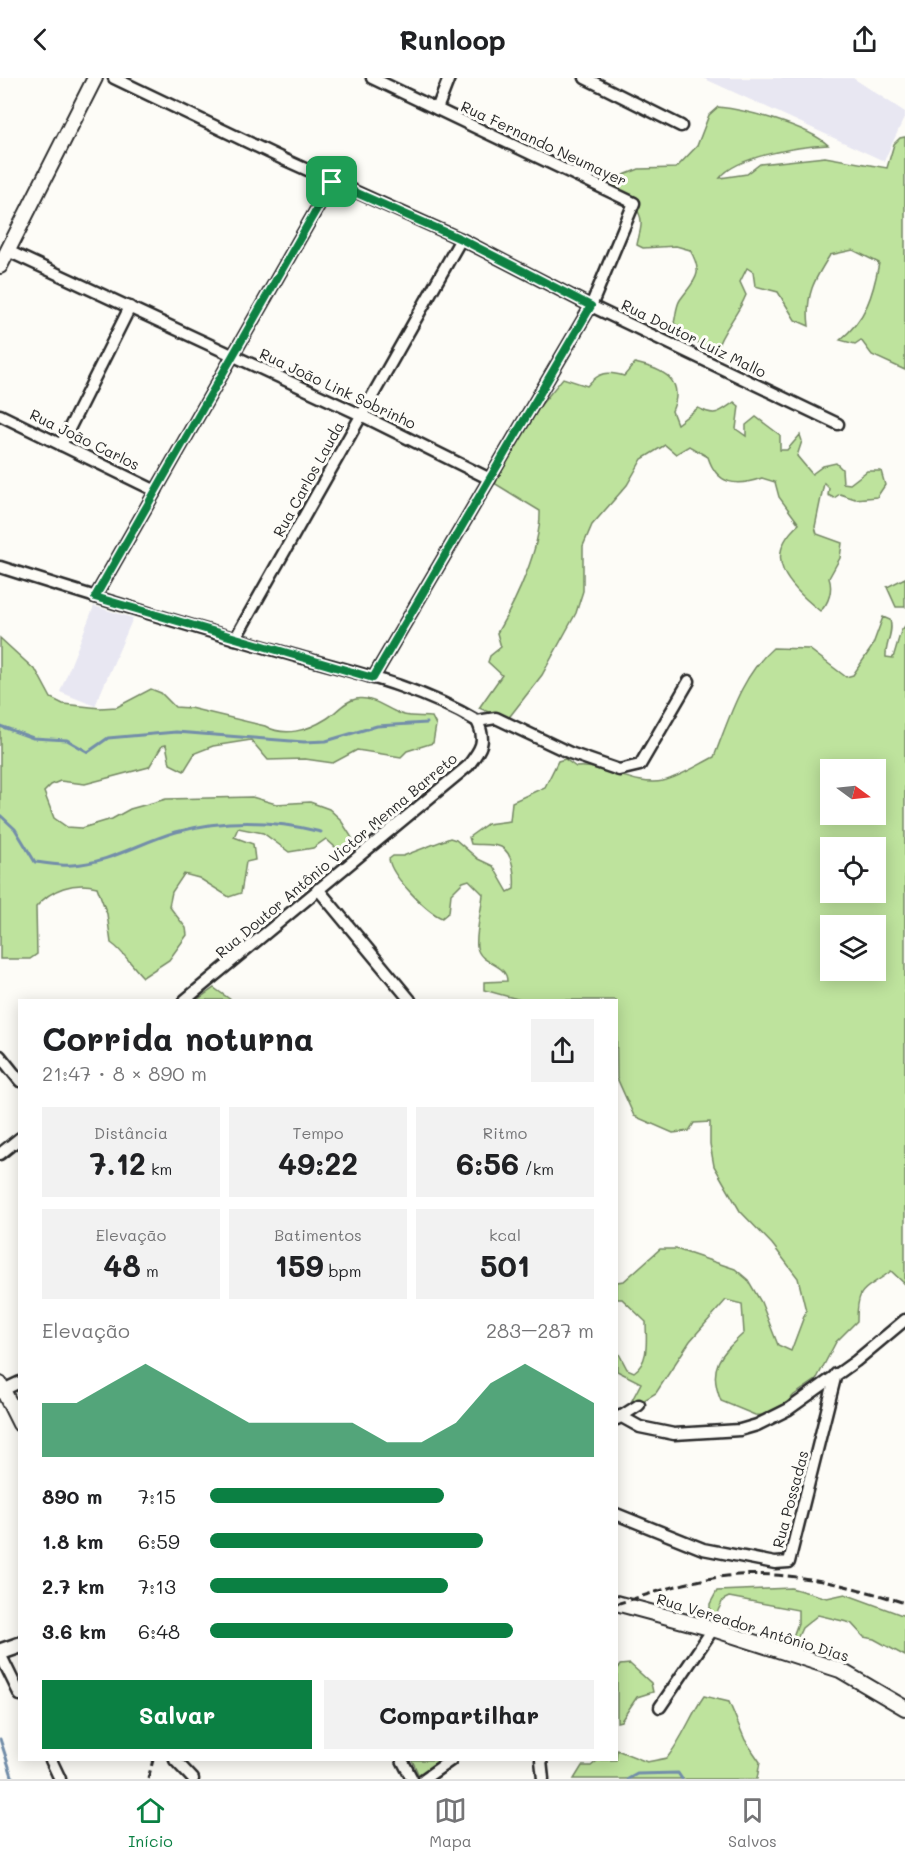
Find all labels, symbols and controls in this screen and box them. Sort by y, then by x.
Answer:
text: Runloop [399,22,506,57]
icon: back [24,23,57,56]
icon: share [848,23,881,56]
street label: Rua Fernando Neumayer [458,96,630,190]
pin [306,156,357,207]
icon: arrive [315,165,348,198]
street label: Rua Doutor Luiz Mallo [618,294,770,382]
street label: Rua João Link Sobrinho [257,343,420,433]
street label: Rua João Carlos [27,404,143,474]
street label: Rua Carlos Lauda [268,418,348,540]
street label: Rua Doutor Antônio Victor Menna Barreto [211,748,461,962]
north arrow [820,759,886,825]
map controls [820,759,886,981]
button: locate [820,837,886,903]
button: layers [820,915,886,981]
text: Corrida noturna [42,1016,314,1059]
button: share [531,1019,594,1082]
text: 21:47 · 8 × 890 m [42,1060,207,1086]
text: Distância [94,1122,168,1143]
text: Tempo [293,1122,343,1143]
text: Ritmo [483,1122,527,1143]
text: 7.12 [90,1143,146,1183]
text: 49:22 [278,1143,358,1183]
text: 6:56 [456,1143,519,1183]
text: km [146,1158,172,1179]
text: /km [519,1158,554,1179]
text: Elevação [96,1224,166,1245]
text: Batimentos [274,1224,362,1245]
text: kcal [489,1224,521,1245]
text: 48 [103,1245,141,1285]
text: 159 [275,1245,323,1285]
text: 501 [480,1245,530,1285]
text: m [141,1260,159,1281]
text: bpm [323,1260,361,1281]
text: Elevação [42,1317,130,1343]
text: 283–287 m [486,1317,594,1343]
street label: Rua Possadas [767,1448,813,1550]
text: 890 m [42,1483,102,1509]
text: 7:15 [138,1483,176,1509]
text: 1.8 km [42,1528,103,1554]
text: 6:59 [138,1528,180,1554]
text: 2.7 km [42,1573,104,1599]
text: 7:13 [138,1573,176,1599]
street label: Rua Vereador Antônio Dias [654,1588,852,1666]
text: 3.6 km [42,1618,106,1644]
text: 6:48 [138,1618,180,1644]
button: Salvar [42,1680,312,1749]
button: Compartilhar [324,1680,594,1749]
tab: Início [128,1794,173,1851]
tab: Mapa [429,1794,472,1851]
tab: Salvos [728,1794,777,1851]

